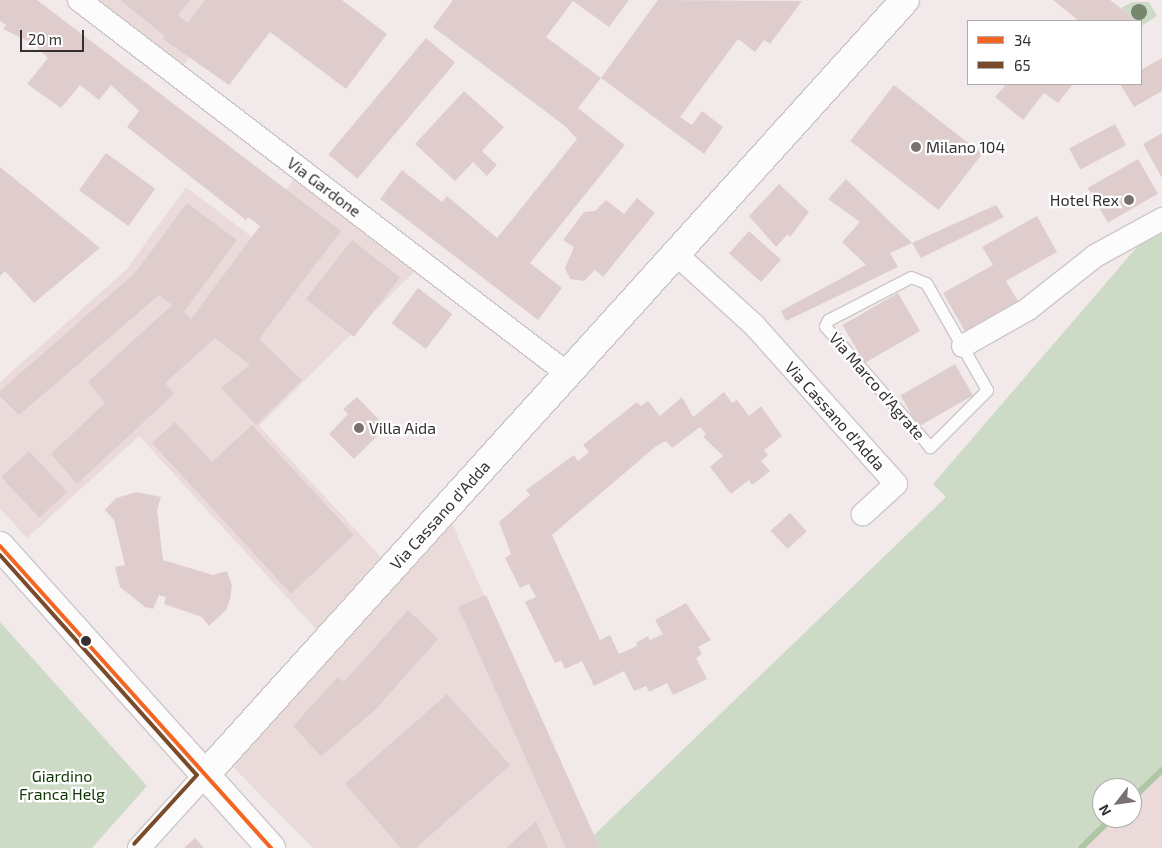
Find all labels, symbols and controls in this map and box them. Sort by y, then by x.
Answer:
scale bar [22,20,86,52]
legend [967,20,1142,85]
text: 20 m [28,30,62,48]
text: 34 [1014,31,1032,49]
text: 65 [1014,56,1031,74]
place label: Milano 104 [926,137,1005,157]
marker: Milano 104 [910,141,922,153]
street label: Via Gardone [283,153,365,221]
place label: Hotel Rex [1049,190,1119,210]
marker: Hotel Rex [1123,194,1135,206]
street label: Via Marco d'Agrate [825,328,929,444]
street label: Via Cassano d'Adda [781,358,889,474]
place label: Villa Aida [369,418,436,438]
marker: Villa Aida [353,422,365,434]
street label: Via Cassano d'Adda [386,457,494,573]
unlabelled marker [81,636,91,646]
park label: Giardino Franca Helg [19,766,105,804]
north arrow [1092,778,1142,828]
text: N [1095,802,1114,819]

